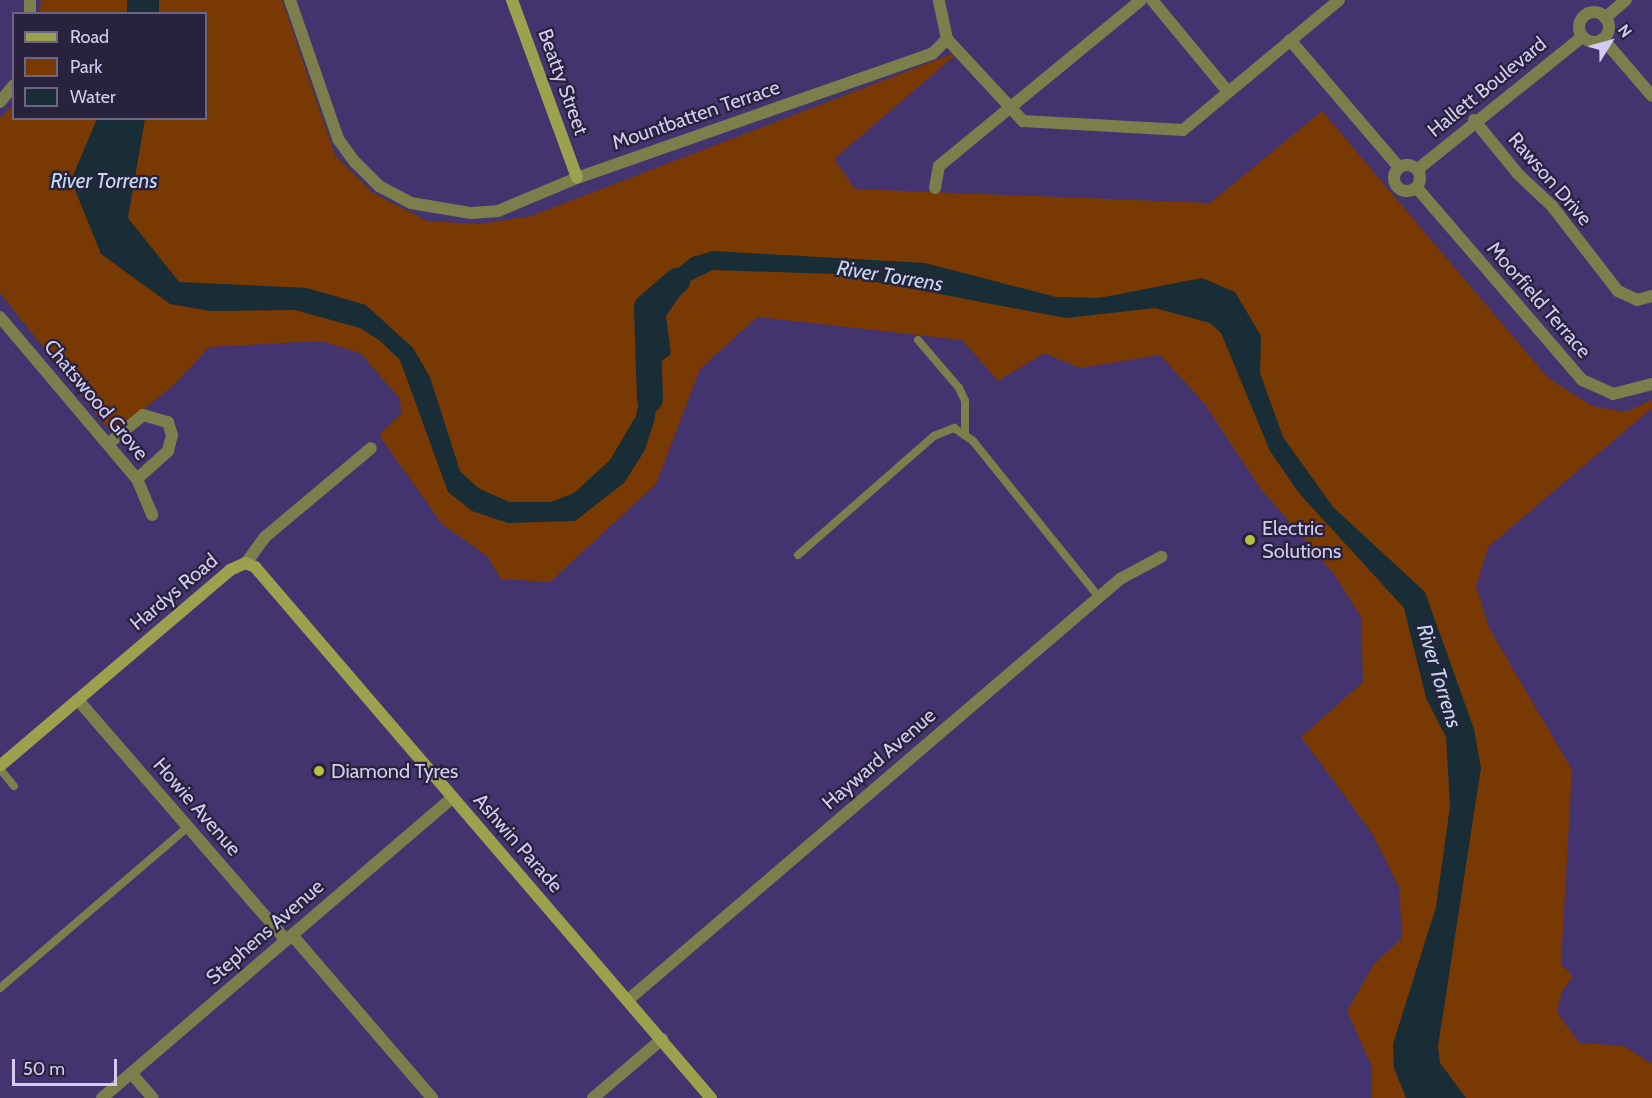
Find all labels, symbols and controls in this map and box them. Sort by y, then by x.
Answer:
legend [12,12,207,120]
north arrow [1580,12,1640,72]
text: N [1614,21,1636,41]
text: Road [70,26,109,48]
street label: Beatty Street [533,26,593,138]
street label: Hallett Boulevard [1423,32,1551,142]
text: Park [70,56,102,78]
street label: Mountbatten Terrace [609,75,783,155]
text: Water [70,86,116,108]
street label: Rawson Drive [1503,127,1597,231]
water label: River Torrens [50,168,158,194]
street label: Moorfield Terrace [1482,237,1596,363]
water label: River Torrens [835,255,945,297]
street label: Chatswood Grove [39,335,153,465]
place label: Electric Solutions [1262,516,1341,563]
marker: Electric Solutions [1243,533,1257,547]
street label: Hardys Road [125,548,223,636]
water label: River Torrens [1411,621,1467,731]
street label: Hayward Avenue [817,703,941,815]
street label: Howie Avenue [148,753,246,861]
place label: Diamond Tyres [331,759,458,783]
marker: Diamond Tyres [312,764,326,778]
street label: Ashwin Parade [468,788,568,898]
street label: Stephens Avenue [201,874,329,990]
scale bar [15,1047,120,1085]
text: 50 m [23,1058,65,1080]

